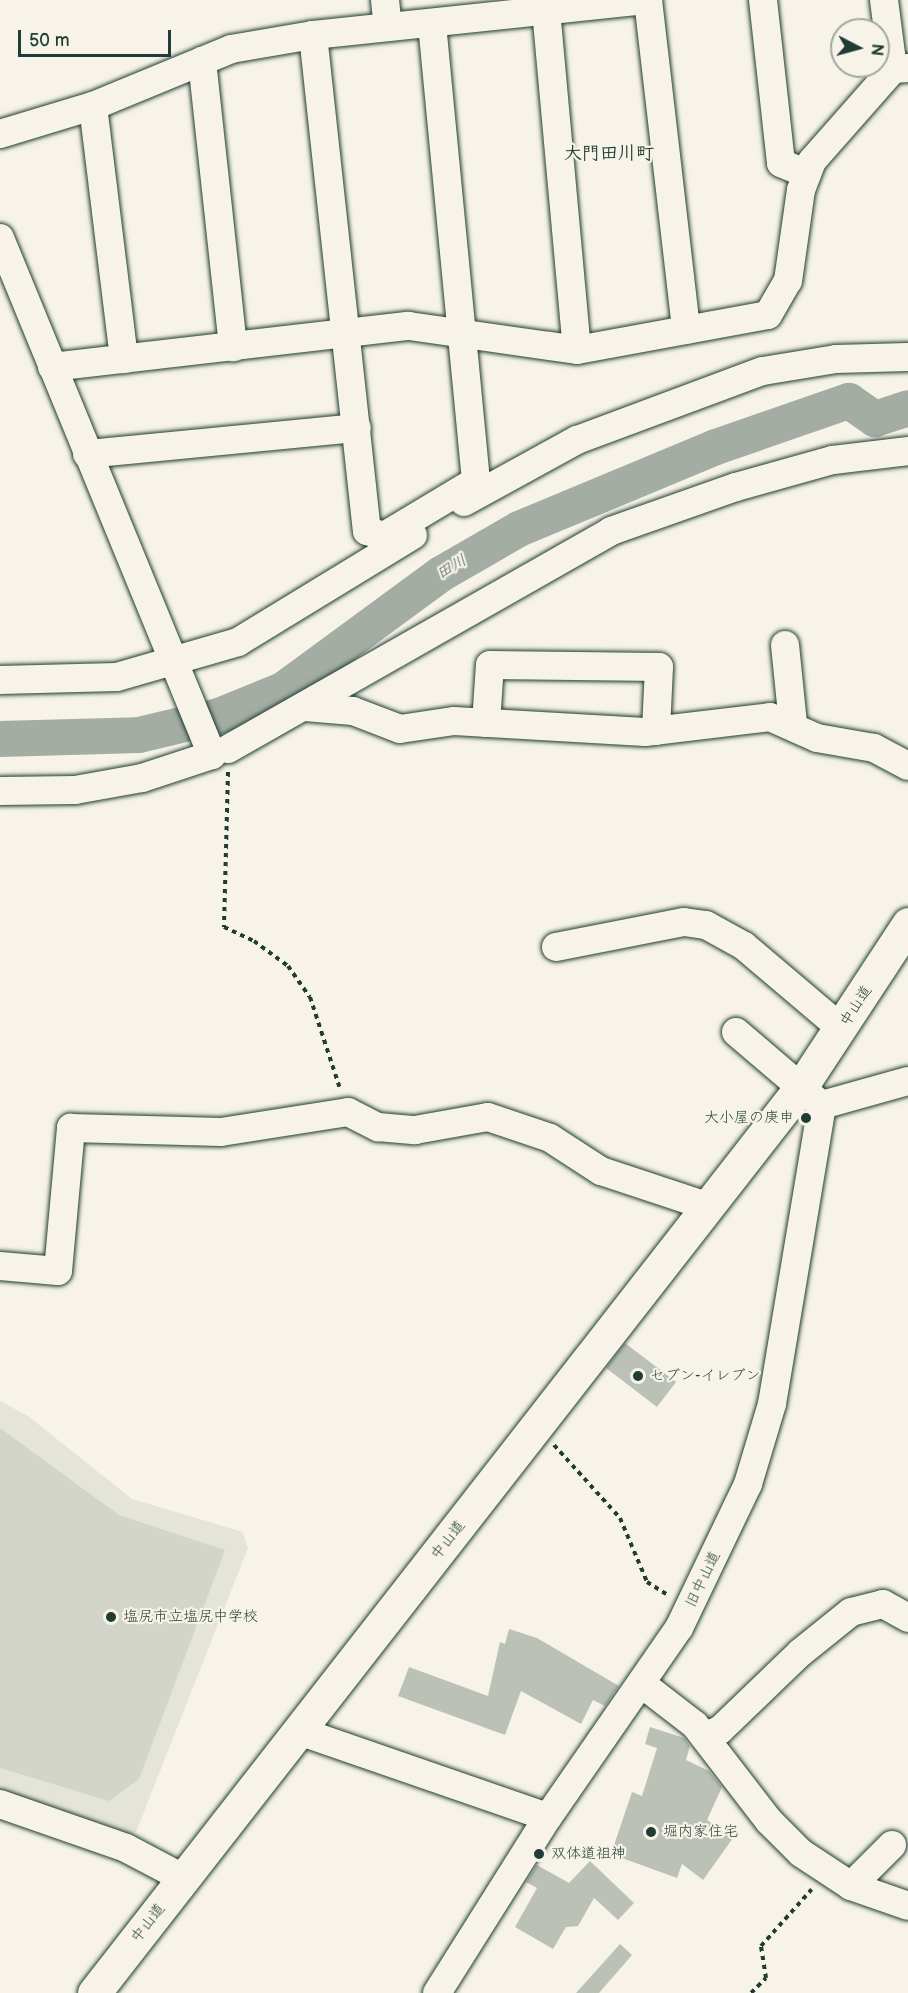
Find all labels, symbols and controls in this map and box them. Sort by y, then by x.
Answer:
scale bar [21,18,174,56]
north arrow [830,18,890,78]
text: 50 m [29,30,70,51]
text: N [866,43,886,57]
district label: 大門田川町 [564,143,654,165]
water label: 田川 [433,552,471,584]
street label: 中山道 [836,982,876,1030]
place label: 大小屋の庚申 [704,1109,794,1127]
marker: 大小屋の庚申 [799,1111,813,1125]
place label: セブン-イレブン [650,1367,760,1385]
marker: セブン-イレブン [631,1369,645,1383]
street label: 中山道 [427,1517,469,1563]
street label: 旧中山道 [682,1548,724,1610]
place label: 塩尻市立塩尻中学校 [123,1608,258,1626]
marker: 塩尻市立塩尻中学校 [104,1610,118,1624]
place label: 堀内家住宅 [663,1823,738,1841]
marker: 堀内家住宅 [644,1825,658,1839]
place label: 双体道祖神 [551,1845,626,1863]
marker: 双体道祖神 [532,1847,546,1861]
street label: 中山道 [127,1900,169,1946]

